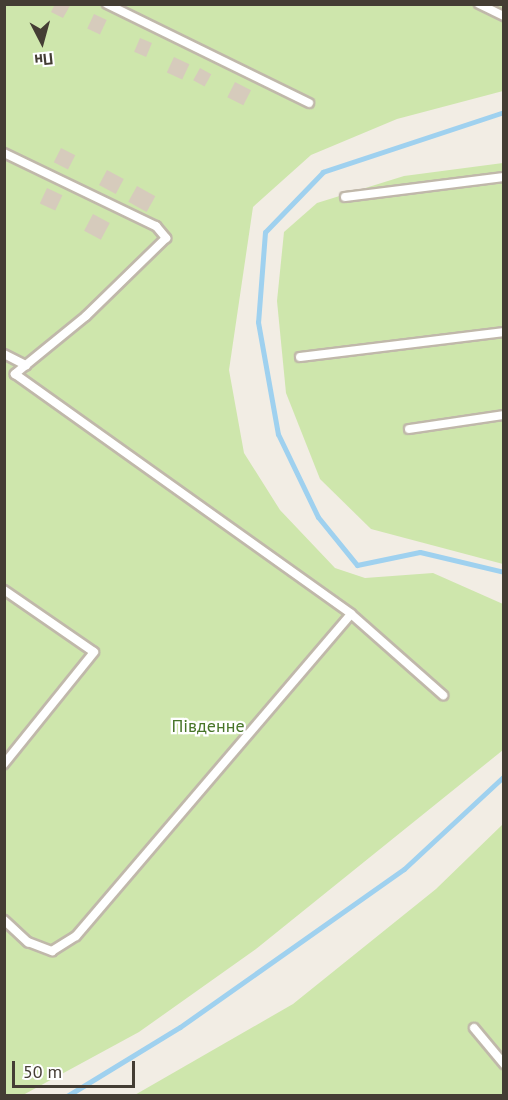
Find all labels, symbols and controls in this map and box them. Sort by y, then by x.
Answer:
north arrow [12,12,72,72]
text: Пн [33,49,54,71]
park label: Південне [171,715,245,737]
scale bar [15,1049,138,1087]
text: 50 m [23,1060,62,1083]

